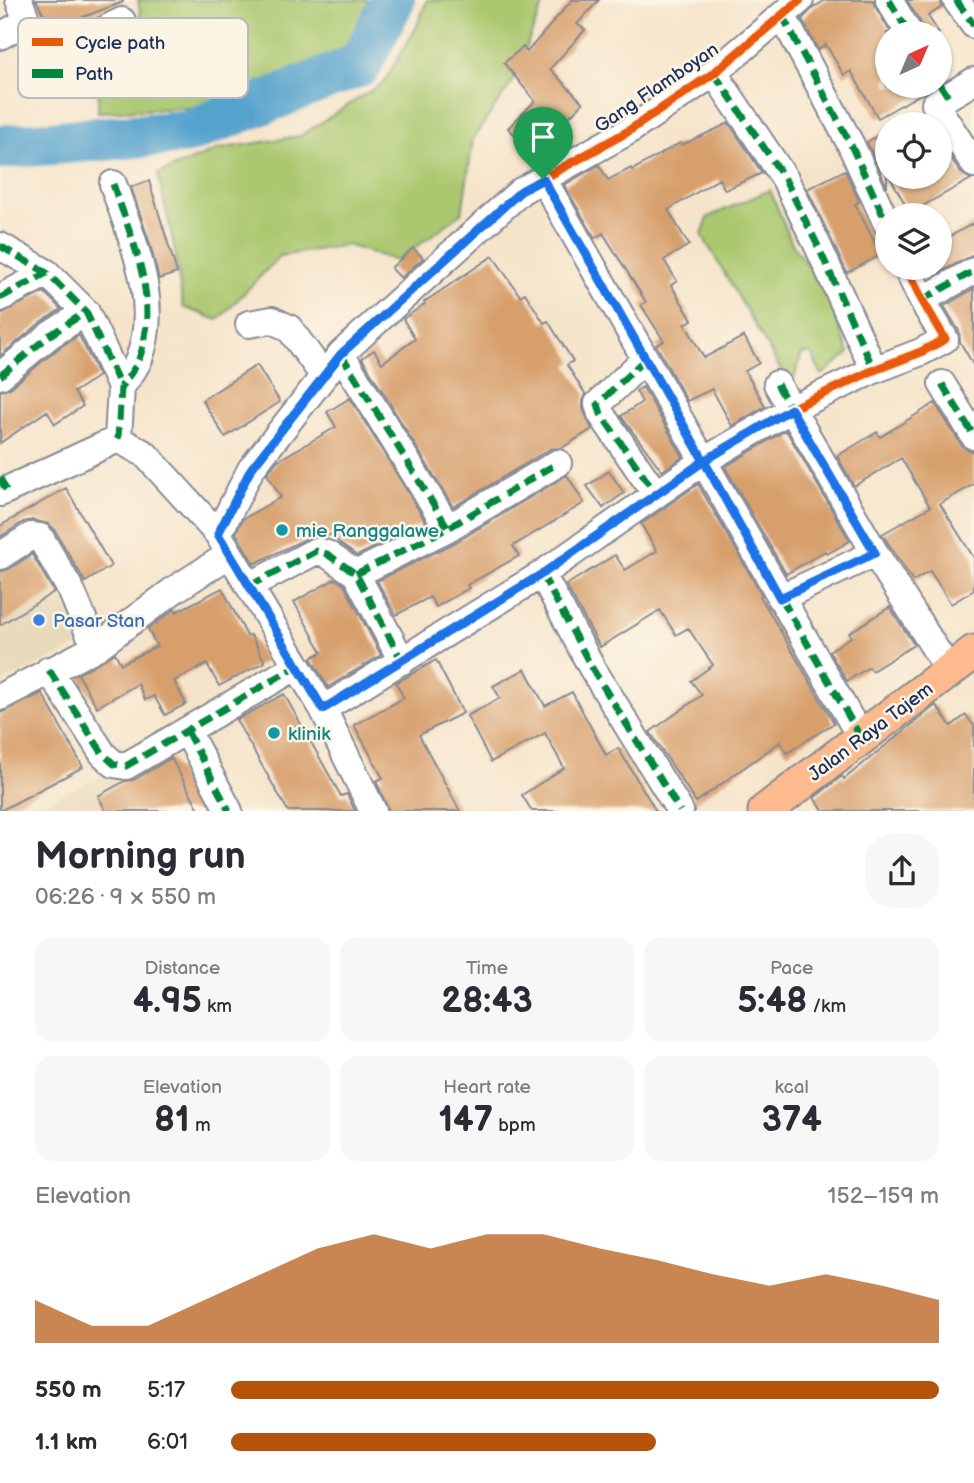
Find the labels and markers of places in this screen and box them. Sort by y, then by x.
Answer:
pin [513,107,573,179]
place label: mie Ranggalawe [296,520,439,543]
marker: mie Ranggalawe [274,522,290,538]
place label: Pasar Stan [53,610,145,633]
marker: Pasar Stan [31,612,47,628]
place label: klinik [288,723,331,746]
marker: klinik [266,725,282,741]

